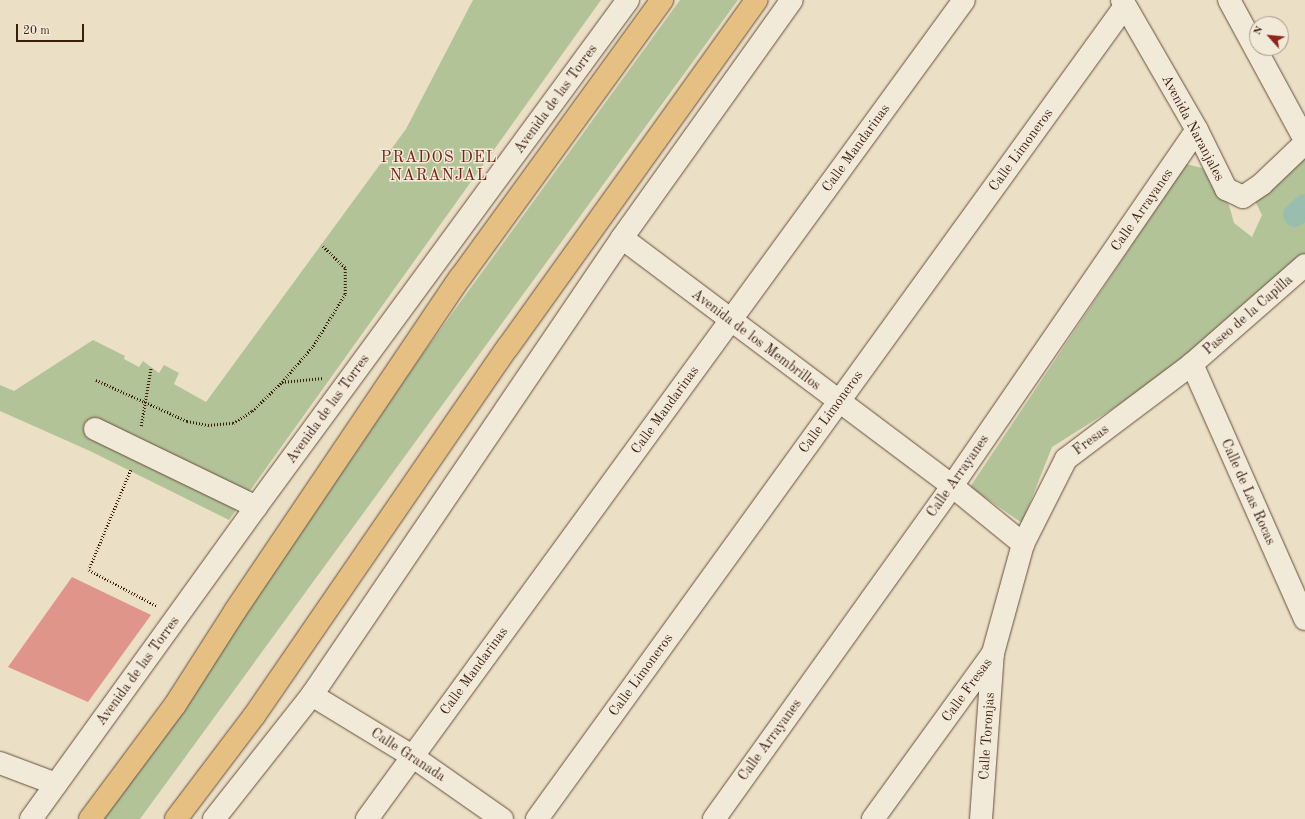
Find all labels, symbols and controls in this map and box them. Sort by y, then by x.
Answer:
scale bar [18,16,86,42]
north arrow [1249,16,1289,56]
text: 20 m [23,25,50,37]
text: N [1252,25,1266,37]
street label: Avenida de las Torres [511,41,601,157]
street label: Avenida Naranjales [1158,72,1228,184]
street label: Calle Mandarinas [818,101,894,195]
street label: Calle Limoneros [985,105,1057,195]
district label: PRADOS DEL NARANJAL [381,148,497,186]
street label: Calle Arrayanes [1107,165,1177,255]
street label: Paseo de la Capilla [1200,271,1296,359]
street label: Avenida de los Membrillos [688,286,824,394]
street label: Avenida de las Torres [283,351,373,467]
street label: Calle Mandarinas [627,363,703,457]
street label: Calle Limoneros [795,367,867,457]
street label: Fresas [1070,421,1112,459]
street label: Calle Arrayanes [923,431,993,521]
street label: Calle de Las Rocas [1217,436,1279,548]
street label: Avenida de las Torres [93,613,183,729]
street label: Calle Mandarinas [436,624,512,718]
street label: Calle Limoneros [605,630,677,720]
street label: Calle Fresas [938,655,996,725]
street label: Calle Toronjas [976,692,998,780]
street label: Calle Arrayanes [735,696,805,784]
street label: Calle Granada [368,725,448,785]

